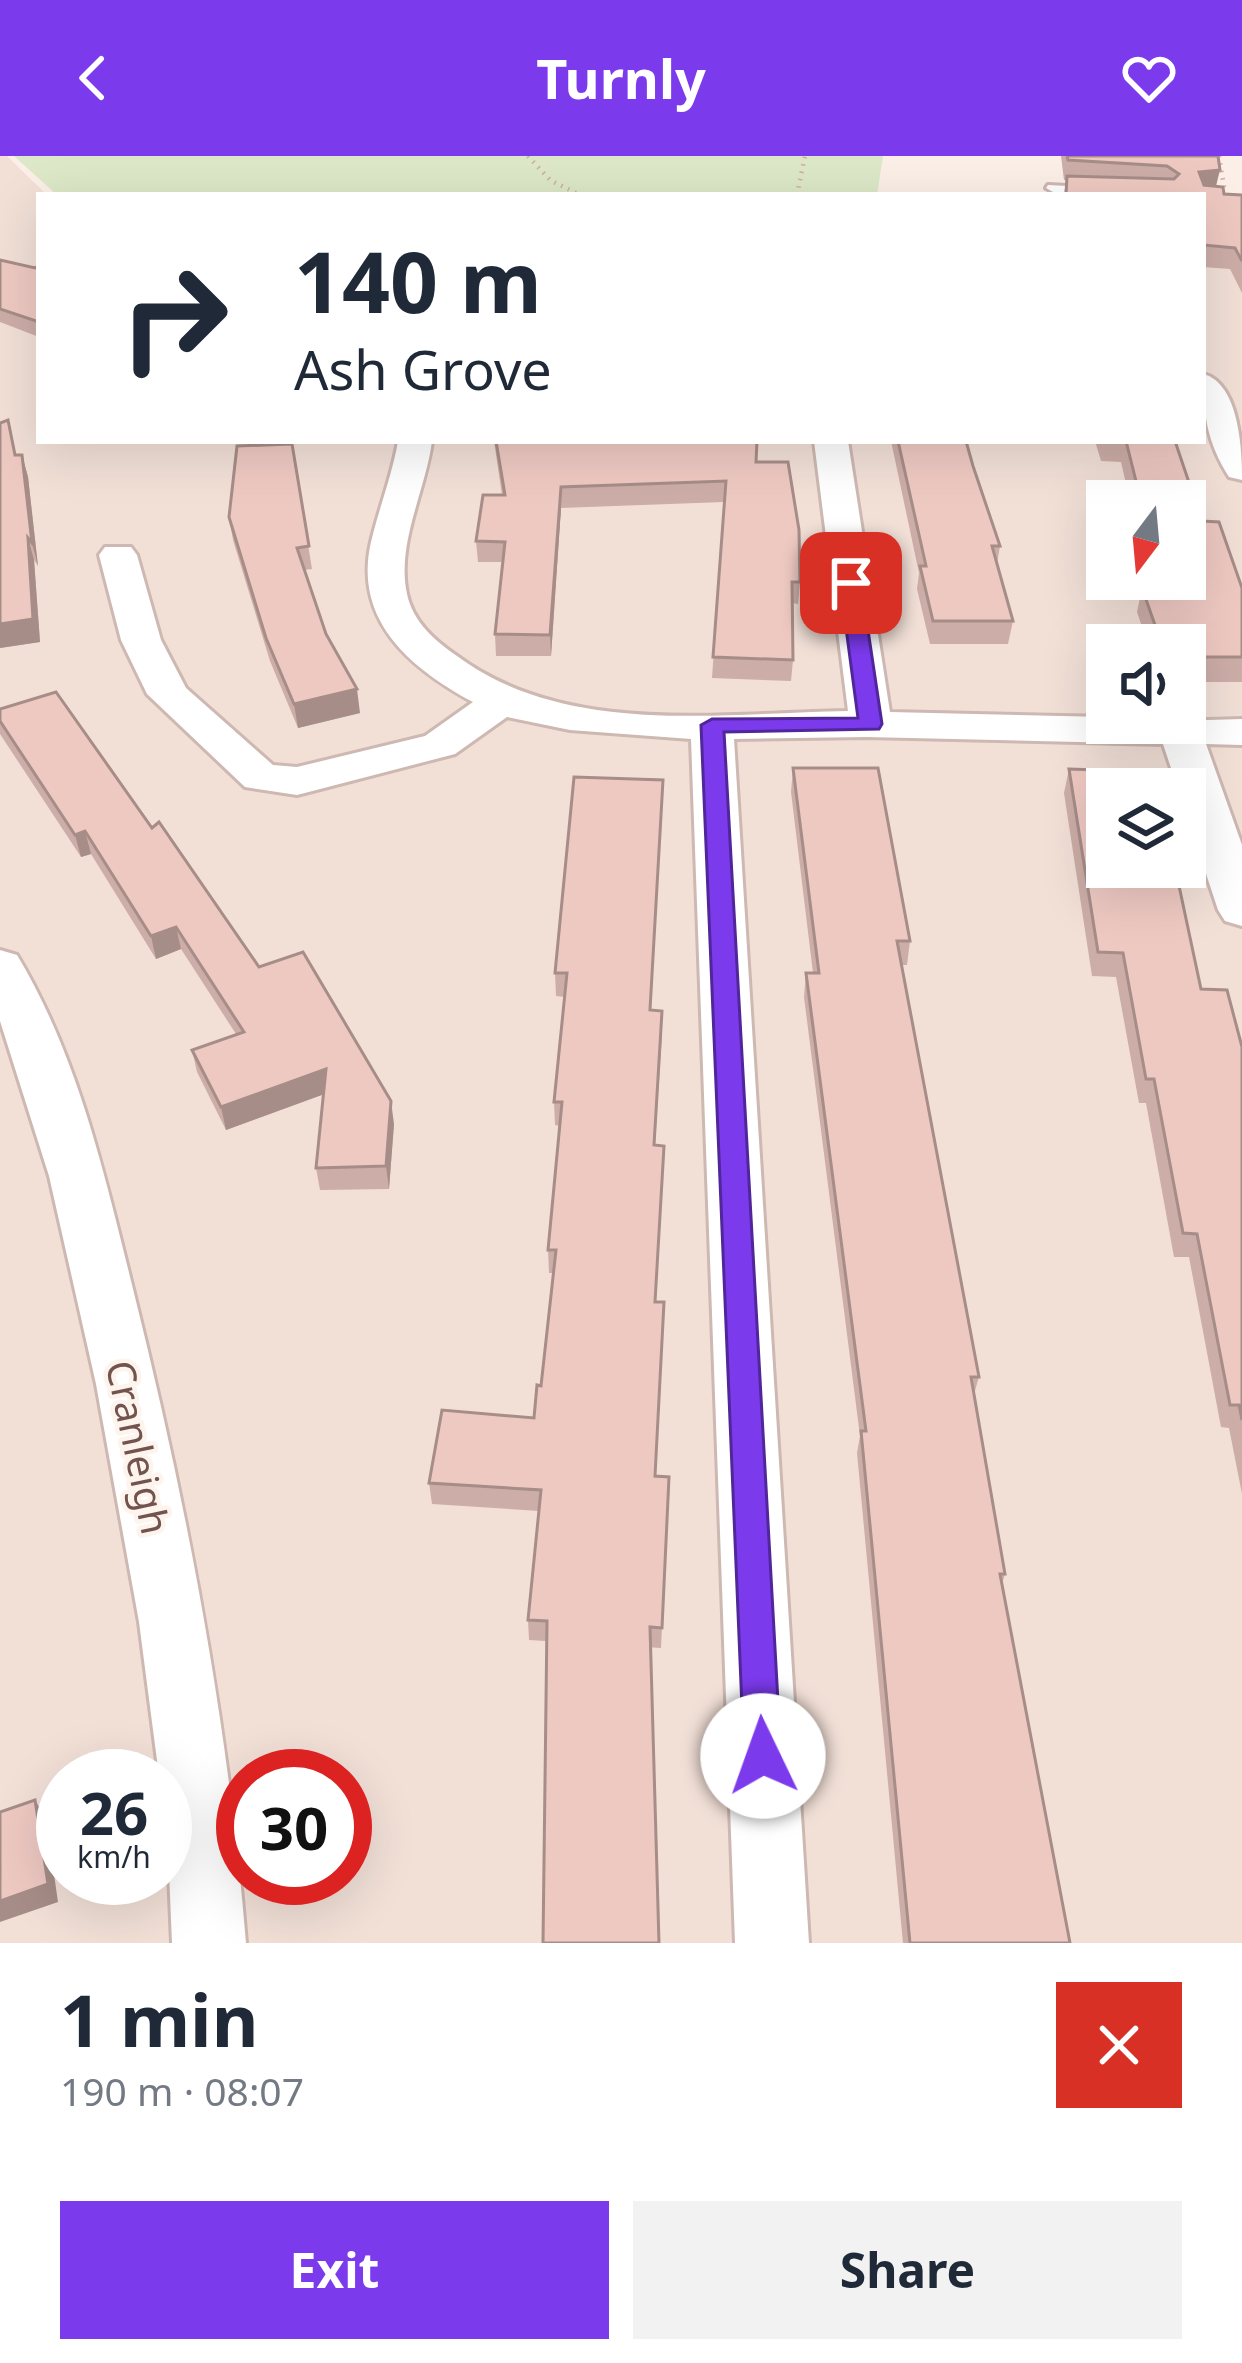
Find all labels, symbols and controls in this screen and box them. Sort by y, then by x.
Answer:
text: Turnly [536,41,706,115]
icon: back [60,45,126,111]
icon: heart [1116,45,1182,111]
text: 140 m [294,223,542,338]
icon: right [96,240,252,396]
text: Ash Grove [294,332,552,406]
north arrow [1086,480,1206,600]
map controls [1086,480,1206,888]
pin [800,532,902,634]
icon: arrive [818,550,884,616]
button: sound [1086,624,1206,744]
button: layers [1086,768,1206,888]
street label: Cranleigh [95,1355,183,1539]
position arrow [700,1693,826,1819]
speed limit sign: 30 [216,1749,372,1905]
text: 26 [80,1771,148,1853]
text: km/h [77,1836,151,1877]
text: 1 min [60,1970,258,2068]
button: close [1056,1982,1182,2108]
text: 190 m · 08:07 [60,2064,304,2117]
button: Exit [60,2201,609,2339]
button: Share [633,2201,1182,2339]

